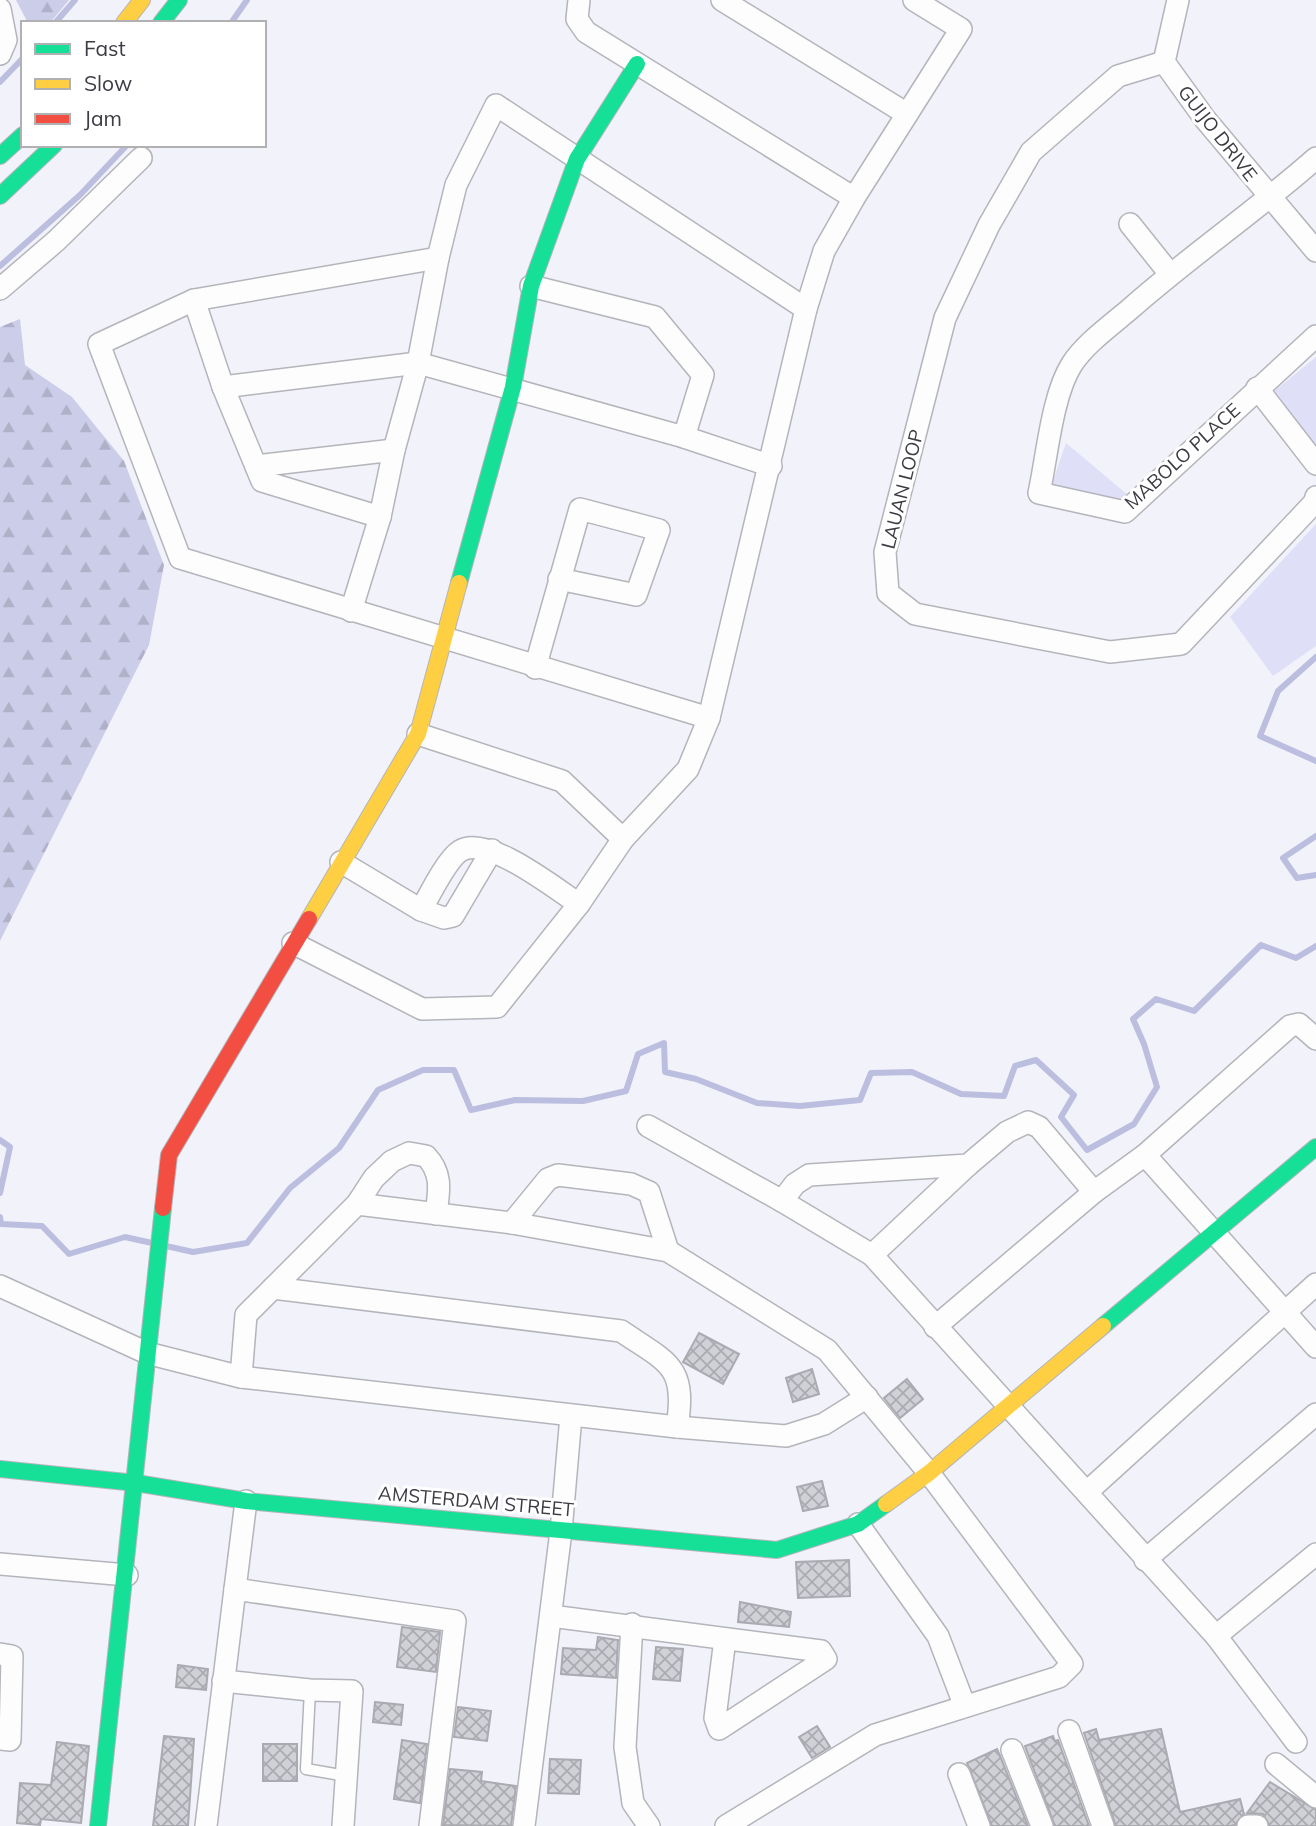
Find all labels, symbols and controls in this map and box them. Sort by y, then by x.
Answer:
legend [21,21,266,147]
text: Fast [84,35,126,61]
text: Slow [84,70,132,96]
street label: GUIJO DRIVE [1173,80,1263,186]
text: Jam [84,105,122,131]
street label: MABOLO PLACE [1119,398,1245,514]
street label: LAUAN LOOP [876,427,928,551]
street label: AMSTERDAM STREET [377,1480,575,1522]

